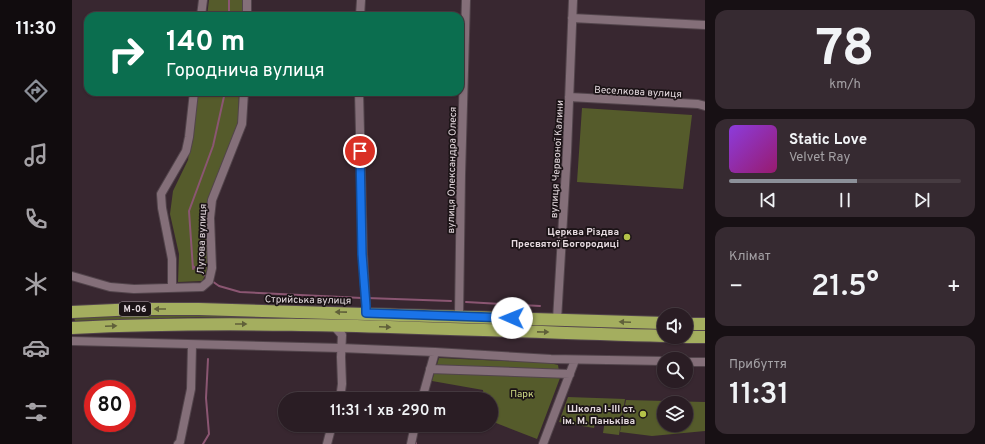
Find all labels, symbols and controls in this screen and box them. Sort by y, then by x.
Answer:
text: 11:30 [15,18,57,41]
text: 78 [815,18,875,84]
text: 140 m [166,25,245,61]
icon: right [100,28,152,80]
text: Городнича вулиця [166,60,325,83]
icon: directions [22,77,50,105]
text: km/h [829,77,861,93]
street label: Веселкова вулиця [594,84,682,101]
street label: вулиця Червоної Калини [548,100,567,219]
street label: вулиця Олександра Олеся [445,107,460,233]
text: Static Love [789,131,867,150]
pin [343,134,377,168]
icon: arrive [349,140,371,162]
icon: music [22,141,50,169]
text: Velvet Ray [789,150,850,166]
icon: previous [757,189,779,211]
icon: pause [834,189,856,211]
icon: next [911,189,933,211]
street label: Лугова вулиця [195,204,210,275]
icon: phone [22,205,50,233]
place label: Церква Різдва Пресвятої Богородиці [511,226,619,251]
marker: Церква Різдва Пресвятої Богородиці [622,232,632,242]
text: Клімат [729,249,771,265]
text: 21.5° [811,269,879,306]
icon: climate [22,270,50,298]
text: − [729,274,743,301]
text: + [947,274,961,301]
street label: Стрийська вулиця [265,293,351,308]
position arrow [491,297,533,339]
road number: М-06 [119,302,151,316]
one-way arrow [153,306,166,312]
map controls [657,308,693,432]
button: sound [657,308,693,344]
one-way arrow [335,309,347,316]
one-way arrow [618,319,631,325]
one-way arrow [235,321,248,327]
one-way arrow [105,323,118,329]
one-way arrow [379,323,391,330]
one-way arrow [537,329,549,336]
icon: car [22,334,50,362]
button: search [657,352,693,388]
text: Прибуття [729,357,787,373]
text: 11:31 [729,377,789,414]
speed limit sign: 80 [84,380,136,432]
park label: Парк [510,388,534,401]
button: layers [657,396,693,432]
icon: filters [22,398,50,426]
text: 11:31 · 1 хв · 290 m [330,402,446,421]
place label: Школа І-ІІІ ст. ім. М. Паньківа [562,403,636,428]
marker: Школа І-ІІІ ст. ім. М. Паньківа [638,409,648,419]

